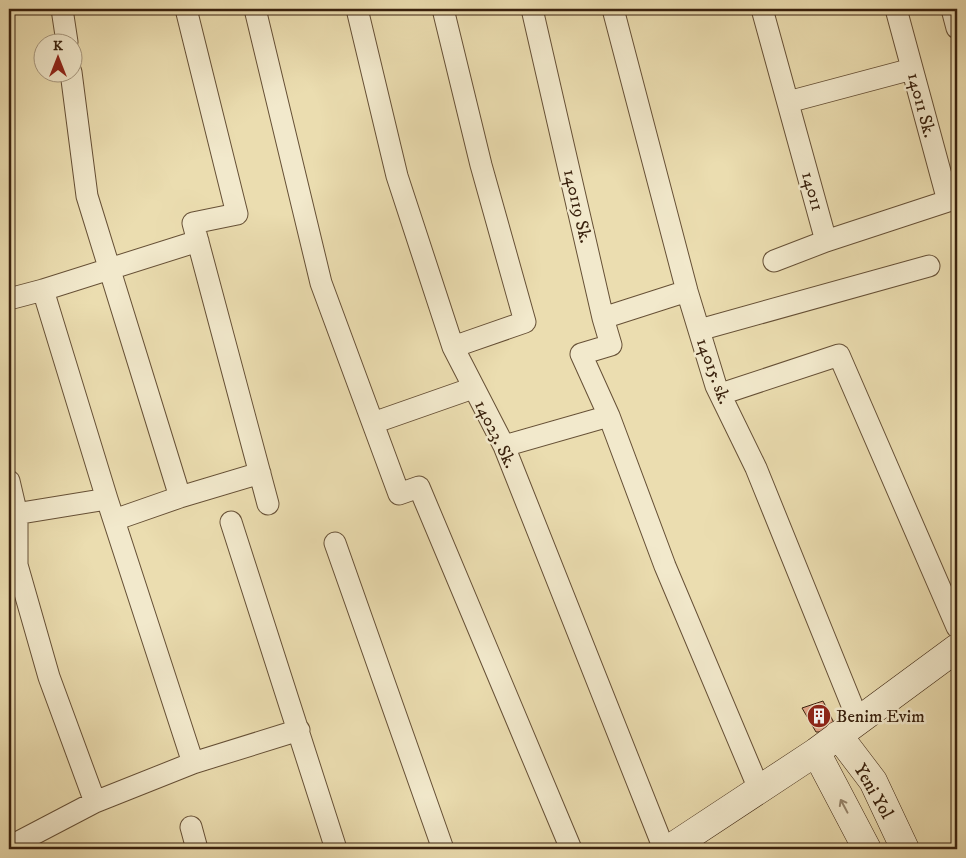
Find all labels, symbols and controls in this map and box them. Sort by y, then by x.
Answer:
north arrow [32,32,82,82]
text: K [53,37,64,55]
street label: 14011 Sk. [902,70,940,140]
street label: 140119 Sk. [558,167,596,245]
street label: 14011 [796,169,828,213]
street label: 14015. sk. [691,335,735,407]
street label: 14023. Sk. [469,397,521,472]
building icon: Benim Evim [806,703,832,729]
place label: Benim Evim [836,706,925,728]
street label: Yeni Yol [849,760,898,823]
one-way arrow [839,799,848,814]

